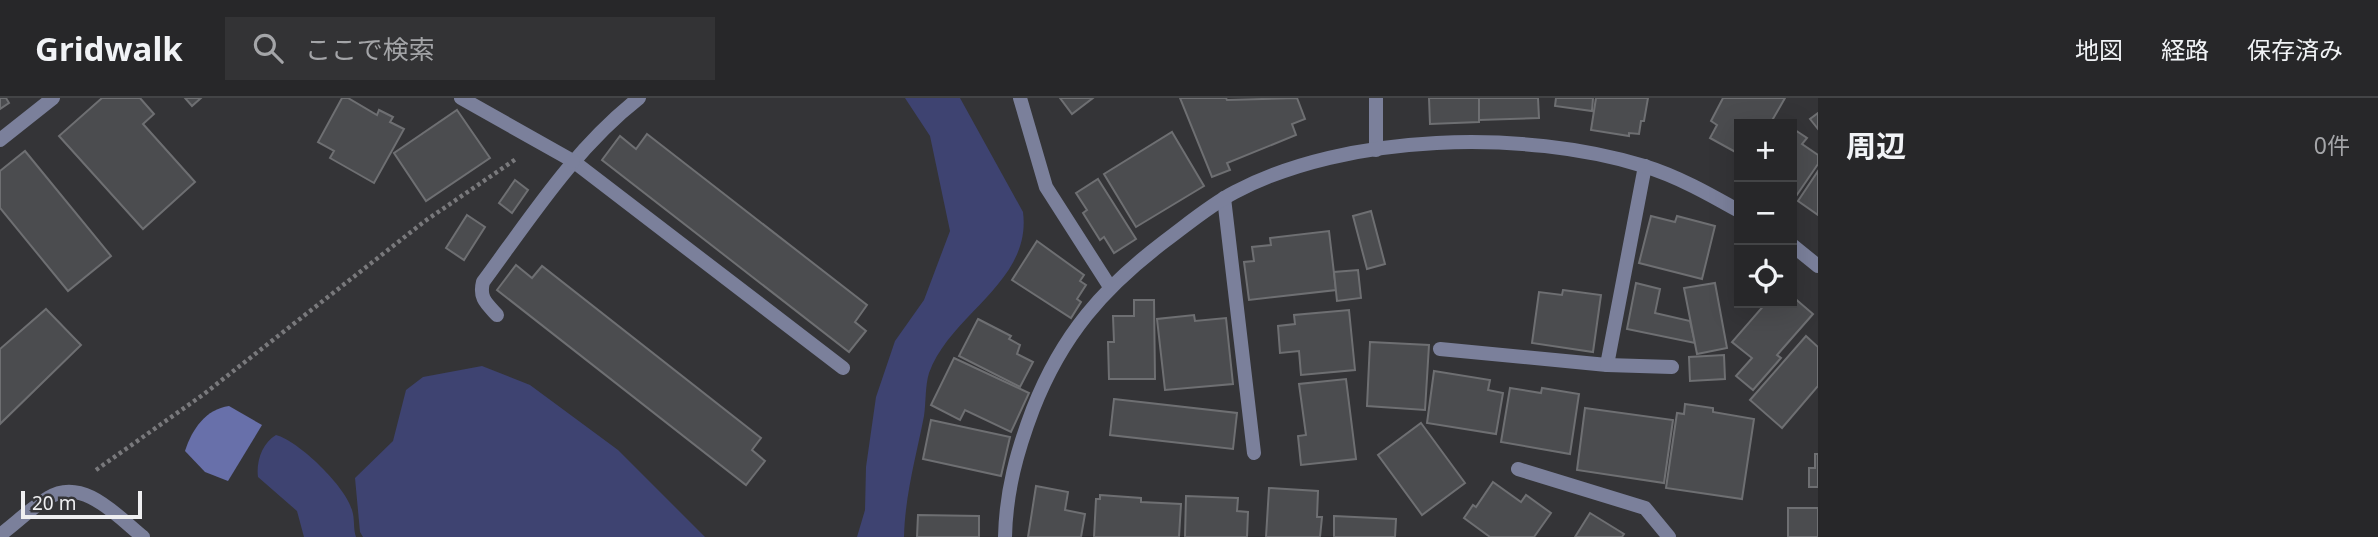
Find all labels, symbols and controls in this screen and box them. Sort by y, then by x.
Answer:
search box [225,17,715,80]
text: Gridwalk [35,26,183,71]
icon: search [249,29,287,67]
text: ここで検索 [305,31,435,67]
text: 地図 [2075,33,2123,66]
text: 経路 [2161,33,2209,66]
text: 保存済み [2247,33,2343,66]
map controls [1734,119,1797,308]
button: + [1734,119,1797,182]
text: 周辺 [1846,125,1906,166]
text: 0件 [2314,129,2350,161]
button: − [1734,182,1797,245]
button: locate [1734,245,1797,308]
scale bar [21,488,142,520]
text: 20 m [32,490,76,516]

